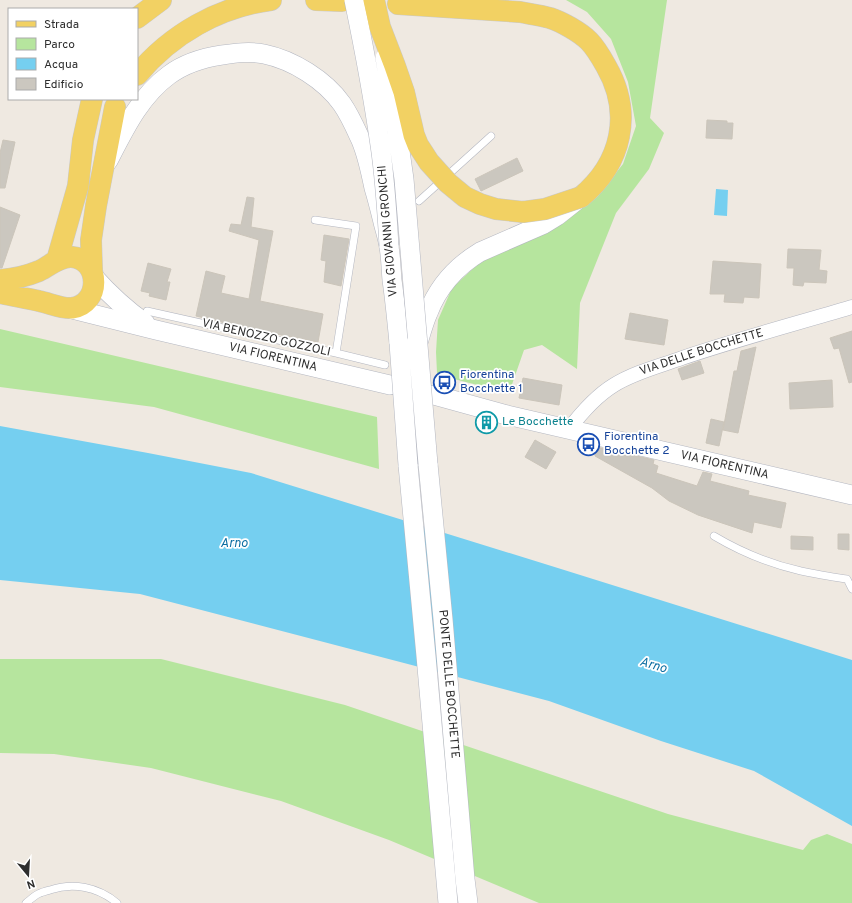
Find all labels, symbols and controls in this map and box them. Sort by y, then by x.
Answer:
legend [8,8,138,100]
text: Strada [44,17,79,33]
text: Parco [44,37,75,53]
text: Acqua [44,57,78,73]
text: Edificio [44,77,84,93]
street label: VIA GIOVANNI GRONCHI [374,165,402,297]
street label: VIA BENOZZO GOZZOLI [200,315,332,361]
street label: VIA DELLE BOCCHETTE [638,325,765,380]
street label: VIA FIORENTINA [227,339,319,376]
place label: Fiorentina Bocchette 1 [460,367,523,397]
bus stop icon: Fiorentina Bocchette 1 [431,369,457,395]
building icon: Le Bocchette [474,409,500,435]
place label: Le Bocchette [502,414,573,430]
place label: Fiorentina Bocchette 2 [604,429,670,459]
bus stop icon: Fiorentina Bocchette 2 [575,431,601,457]
street label: VIA FIORENTINA [679,447,770,483]
water label: Arno [220,536,248,552]
street label: PONTE DELLE BOCCHETTE [434,609,463,759]
water label: Arno [638,655,668,677]
north arrow [8,855,48,895]
text: N [25,876,37,891]

